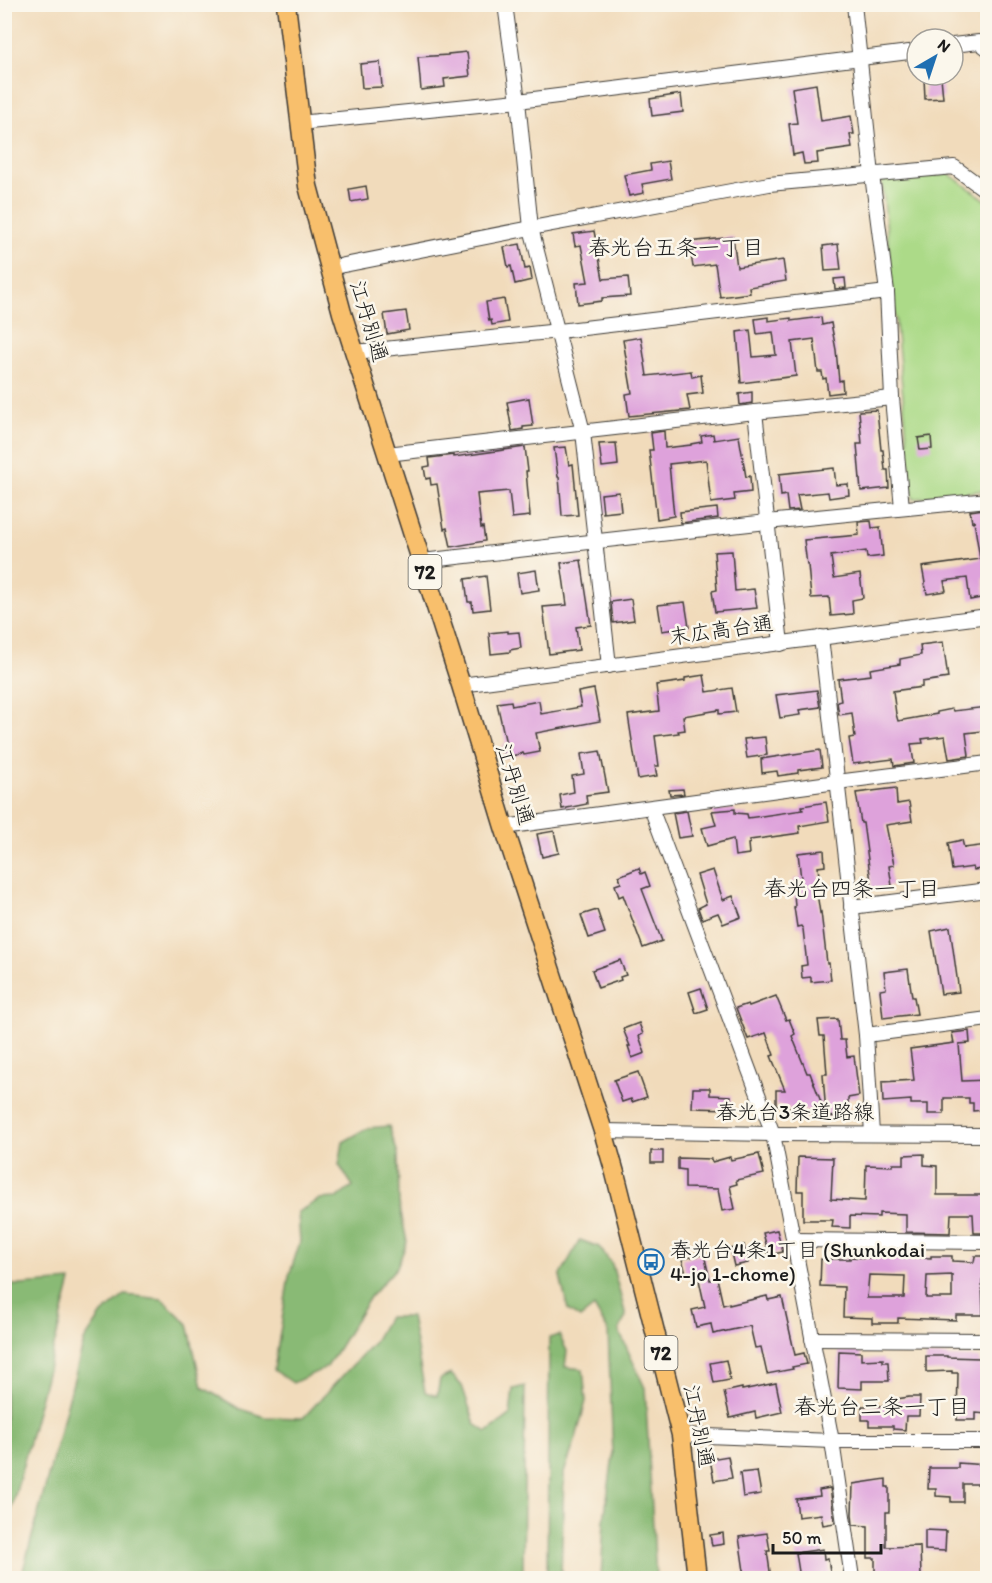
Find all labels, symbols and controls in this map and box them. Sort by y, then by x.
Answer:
north arrow [905,27,965,87]
text: N [934,35,954,57]
district label: 春光台五条一丁目 [588,234,764,261]
street label: 江丹別通 [345,277,394,365]
road number: 72 [408,555,442,589]
street label: 末広高台通 [667,610,775,649]
street label: 江丹別通 [491,740,540,828]
district label: 春光台四条一丁目 [764,875,940,902]
street label: 春光台3条道路線 [716,1099,874,1124]
place label: 春光台4条1丁目 (Shunkodai 4-jo 1-chome) [670,1237,925,1286]
bus stop icon: 春光台4条1丁目 (Shunkodai 4-jo 1-chome) [636,1247,666,1277]
road number: 72 [644,1336,678,1370]
street label: 江丹別通 [679,1382,720,1470]
district label: 春光台三条一丁目 [794,1393,970,1420]
scale bar [773,1517,881,1555]
text: 50 m [782,1527,822,1549]

